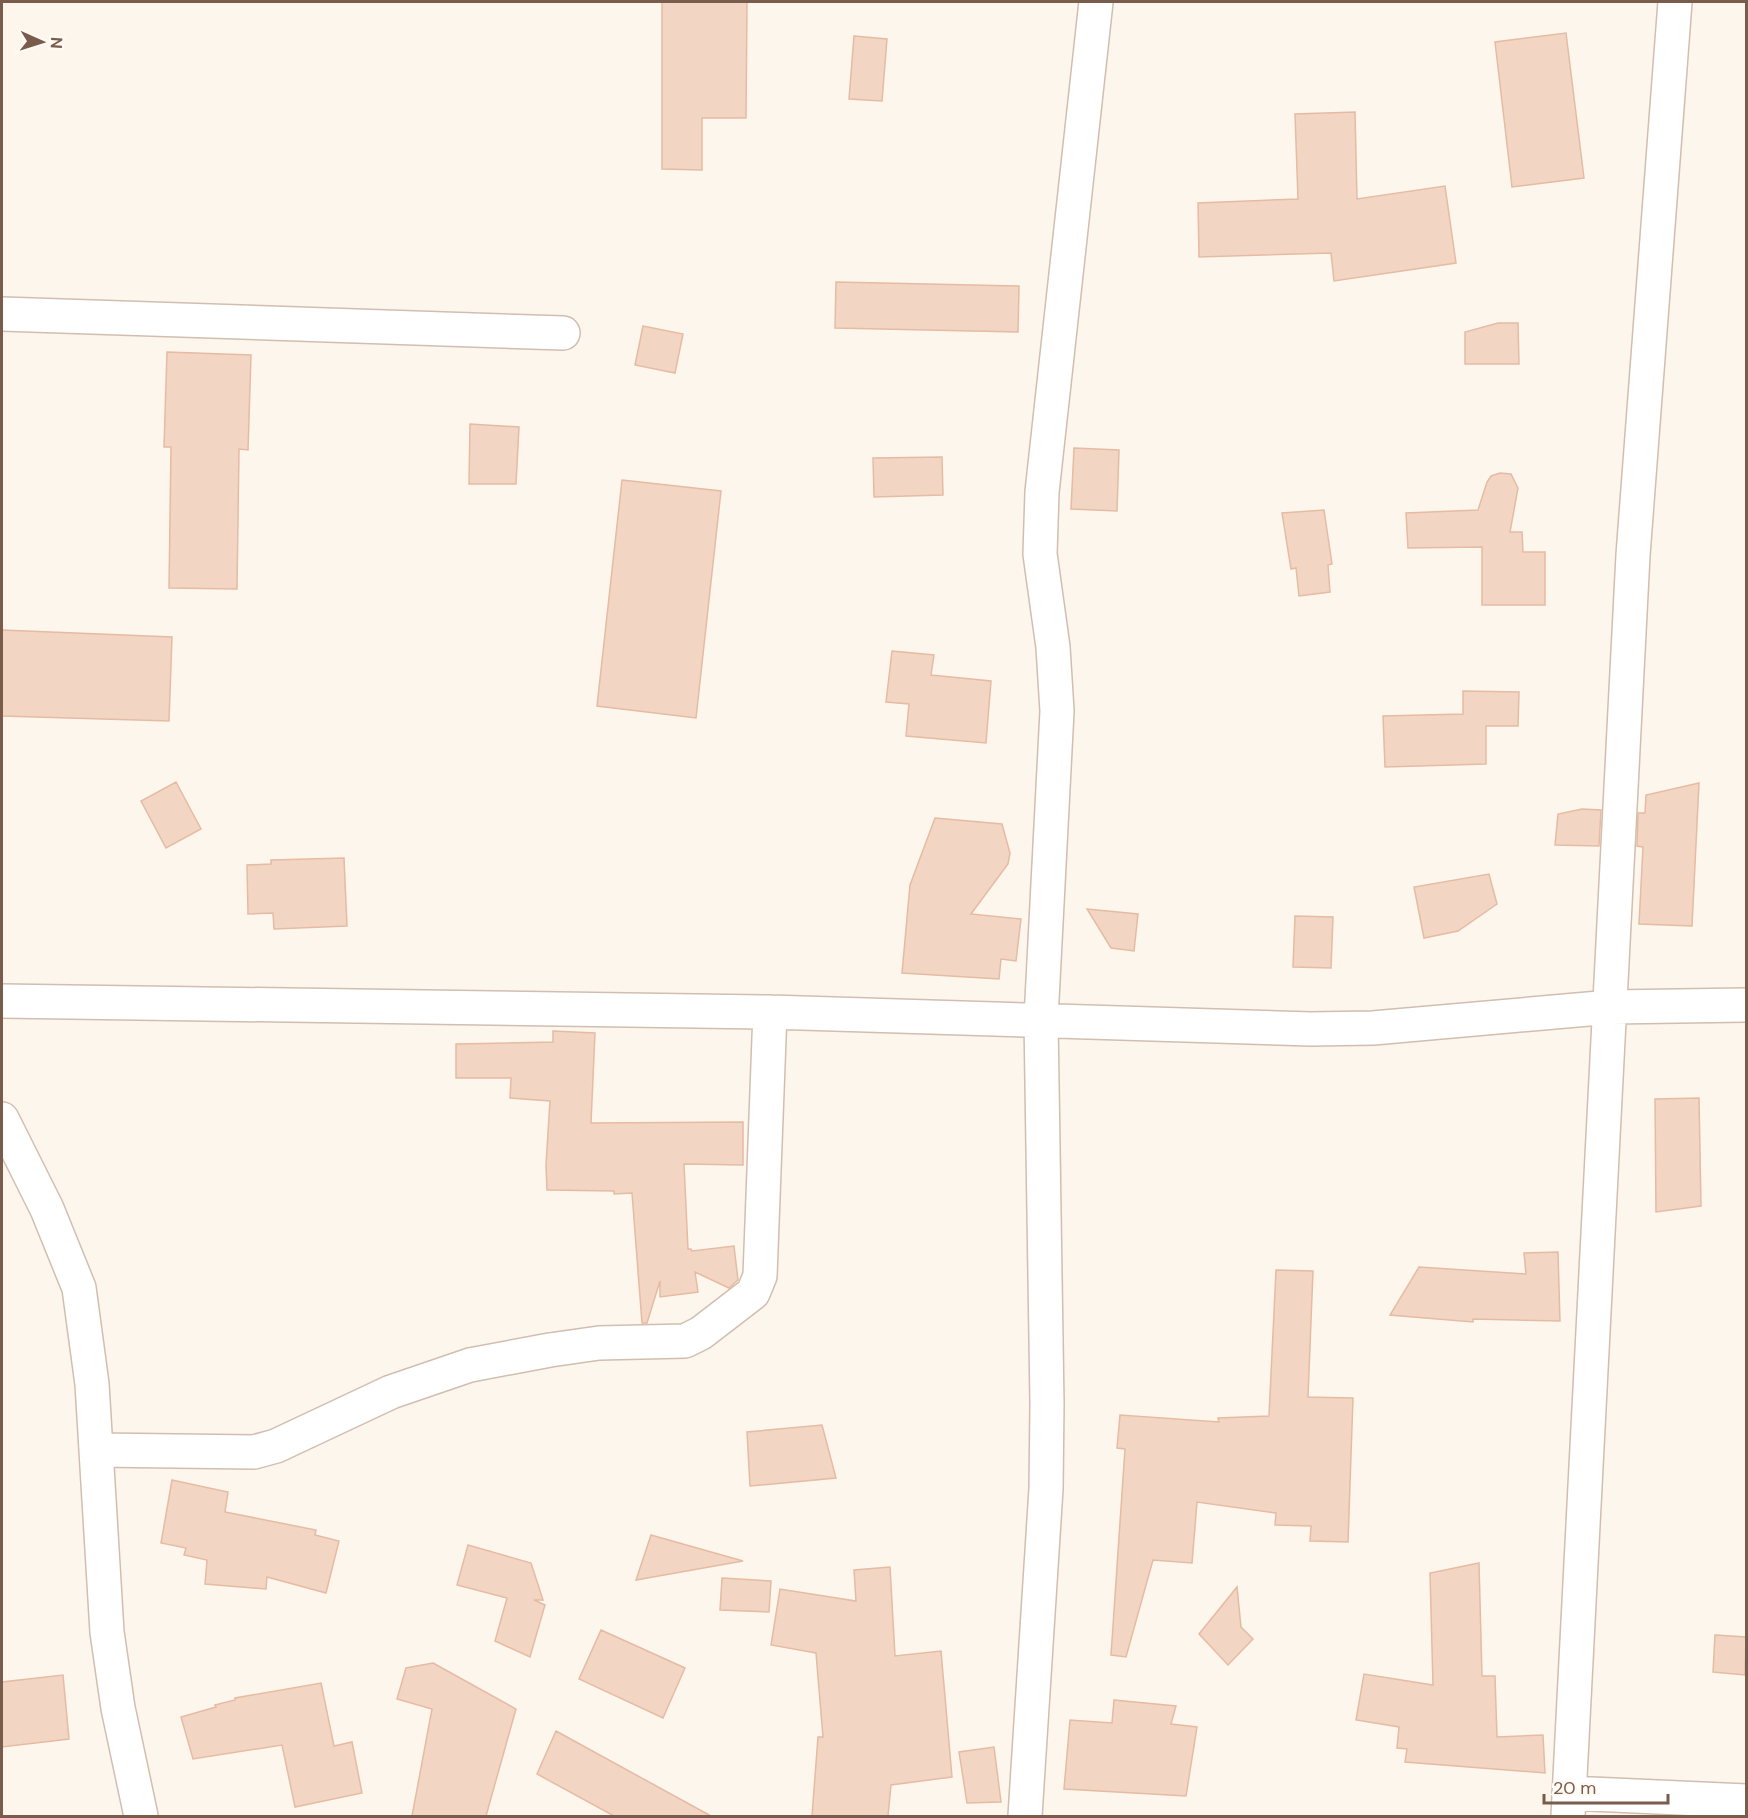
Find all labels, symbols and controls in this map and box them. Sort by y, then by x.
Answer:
north arrow [12,12,72,72]
text: N [46,36,67,49]
scale bar [1544,1767,1668,1805]
text: 20 m [1553,1776,1596,1800]

